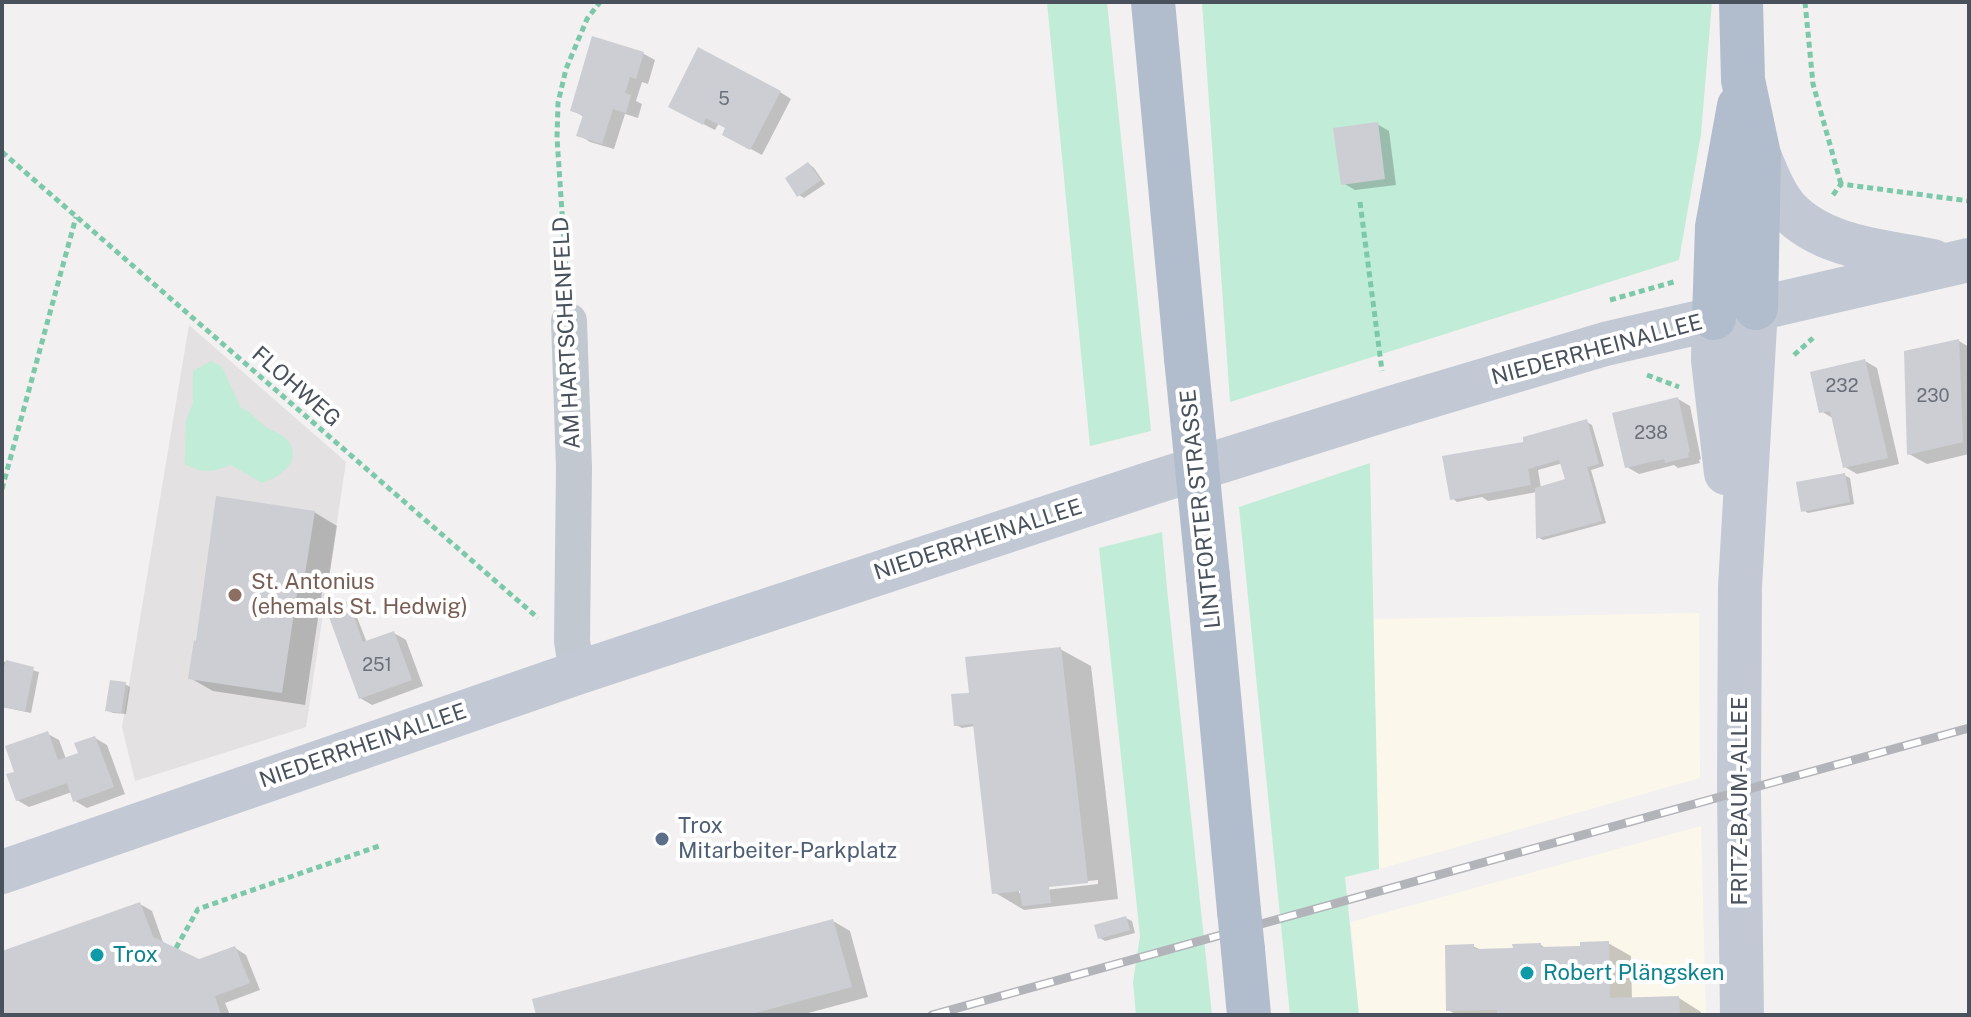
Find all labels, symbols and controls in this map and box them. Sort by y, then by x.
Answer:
house number: 5 [718,88,730,110]
street label: AM HARTSCHENFELD [548,216,586,450]
street label: NIEDERRHEINALLEE [1489,309,1705,391]
street label: FLOHWEG [246,341,346,433]
house number: 232 [1826,375,1858,397]
house number: 230 [1917,385,1949,407]
street label: LINTFORTER STRASSE [1175,388,1227,630]
house number: 238 [1634,422,1668,444]
street label: NIEDERRHEINALLEE [871,494,1085,586]
place label: St. Antonius (ehemals St. Hedwig) [251,569,468,620]
marker: St. Antonius (ehemals St. Hedwig) [226,586,244,604]
house number: 251 [362,654,392,676]
street label: FRITZ-BAUM-ALLEE [1727,696,1753,906]
street label: NIEDERRHEINALLEE [256,698,470,794]
place label: Trox Mitarbeiter-Parkplatz [678,813,897,864]
marker: Trox Mitarbeiter-Parkplatz [653,830,671,848]
place label: Trox [113,942,158,968]
marker: Trox [88,946,106,964]
place label: Robert Plängsken [1543,960,1725,986]
marker: Robert Plängsken [1518,964,1536,982]

